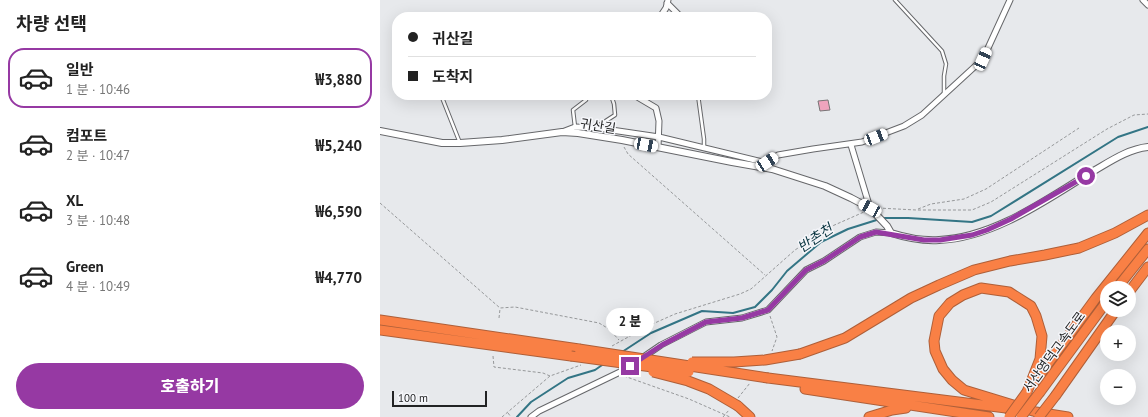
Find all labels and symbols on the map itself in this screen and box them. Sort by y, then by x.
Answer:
car [973,46,993,72]
street label: 귀산길 [579,115,617,137]
car [863,127,889,147]
car [633,137,659,153]
car [754,150,780,174]
route start [1077,167,1095,185]
car [857,197,883,219]
water label: 반촌천 [794,219,837,256]
callout: 2 분 [606,308,654,336]
street label: 서산영덕고속도로 [1019,308,1089,396]
route end [621,357,639,375]
scale bar [392,389,487,408]

